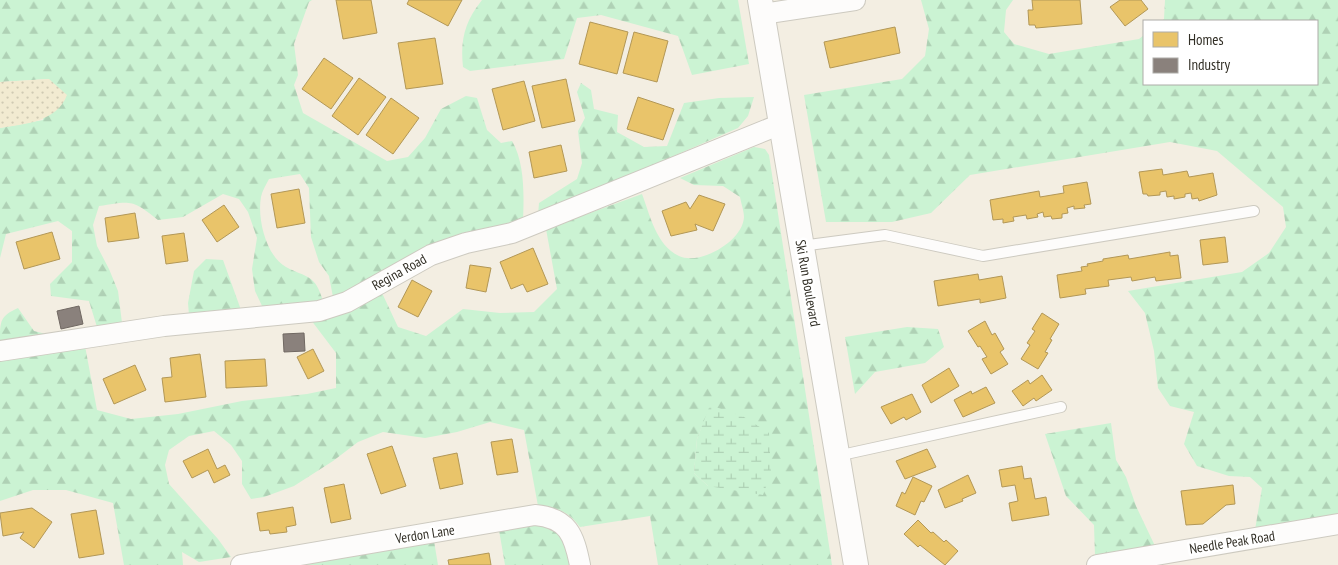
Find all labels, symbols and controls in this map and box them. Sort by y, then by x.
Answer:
legend [1143,20,1318,85]
text: Homes [1188,30,1224,49]
text: Industry [1188,55,1230,74]
street label: Ski Run Boulevard [792,238,824,328]
street label: Regina Road [369,250,429,294]
street label: Verdon Lane [393,520,456,548]
street label: Needle Peak Road [1188,526,1276,558]

